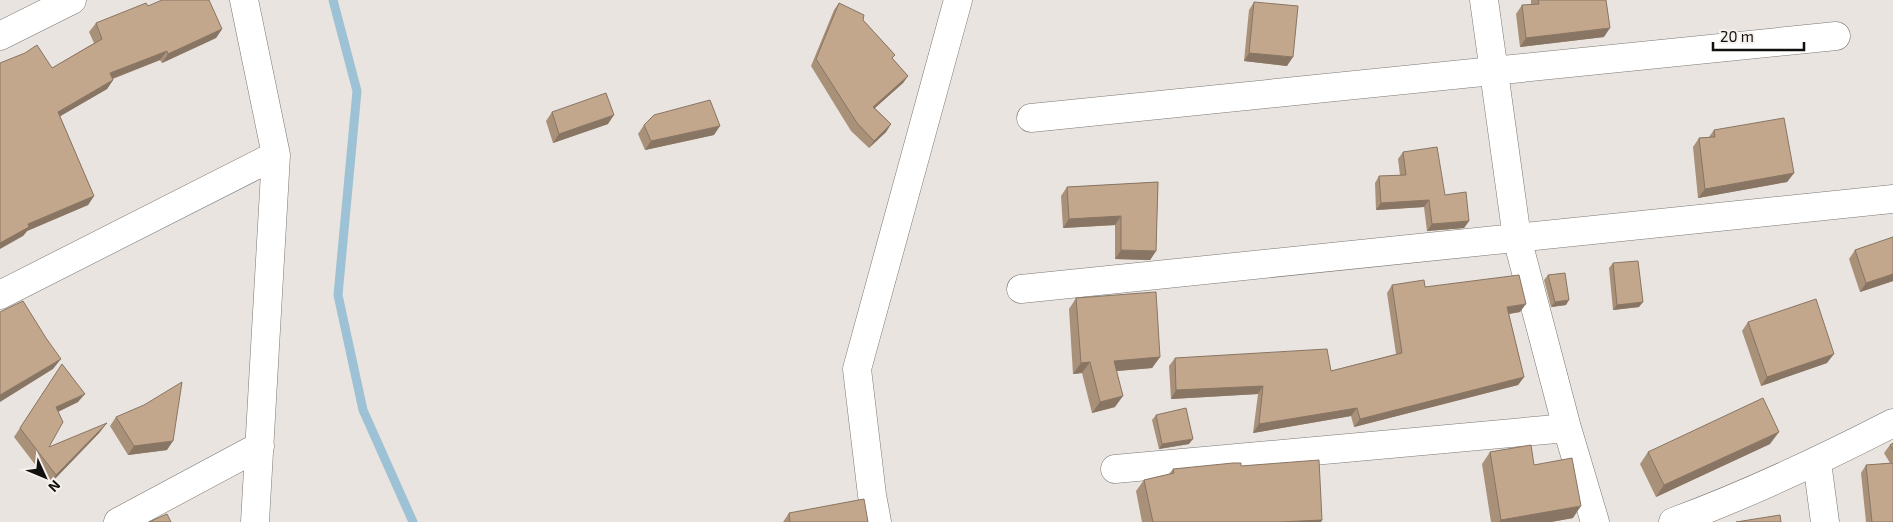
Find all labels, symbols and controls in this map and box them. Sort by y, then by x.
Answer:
scale bar [1713,20,1804,52]
text: 20 m [1720,27,1754,45]
north arrow [20,452,70,502]
text: N [45,477,64,496]

